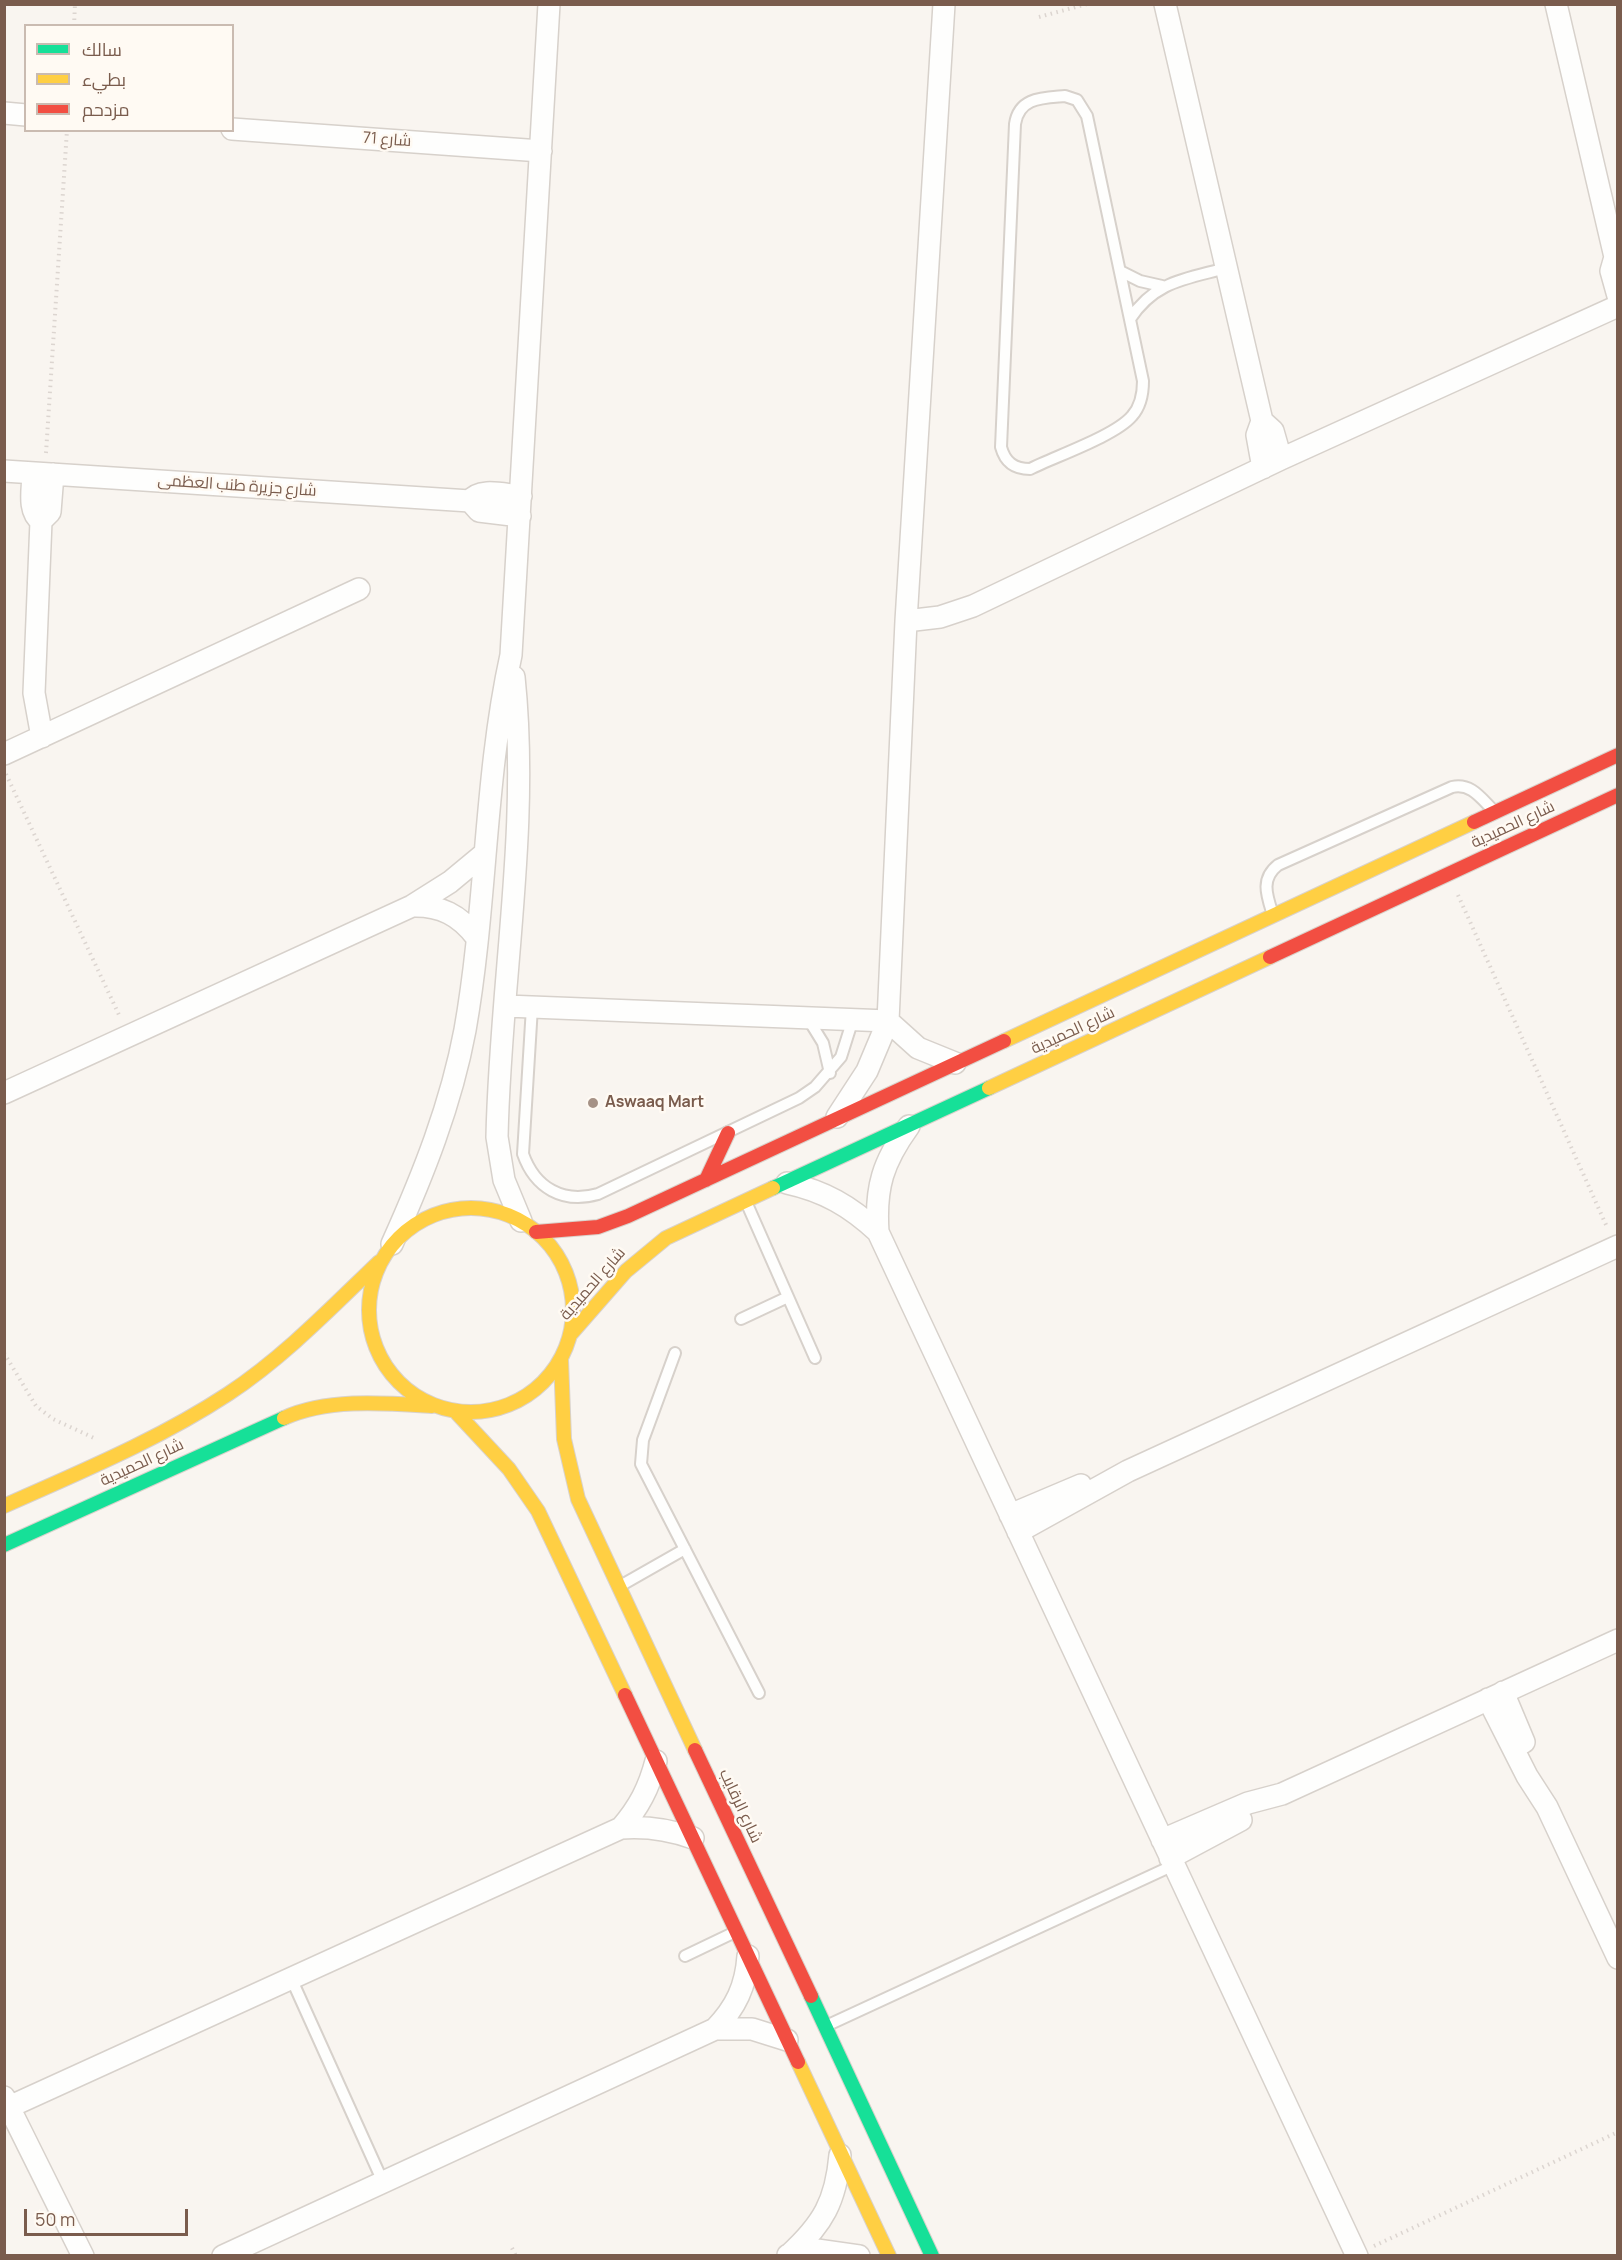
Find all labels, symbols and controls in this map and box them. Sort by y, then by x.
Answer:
legend [24,24,234,132]
text: سالك [82,37,122,61]
text: بطيء [82,67,126,91]
text: مزدحم [82,97,130,121]
street label: شارع 71 [362,129,412,151]
street label: شارع جزيرة طنب العظمى [157,471,317,501]
street label: شارع الحميدية [1468,797,1558,853]
street label: شارع الحميدية [1028,1003,1118,1059]
place label: Aswaaq Mart [605,1093,704,1113]
marker: Aswaaq Mart [586,1096,600,1110]
street label: شارع الحميدية [556,1244,630,1324]
street label: شارع الحميدية [97,1435,187,1491]
street label: شارع الرقايب [715,1766,765,1846]
scale bar [27,2197,190,2235]
text: 50 m [35,2207,75,2231]

